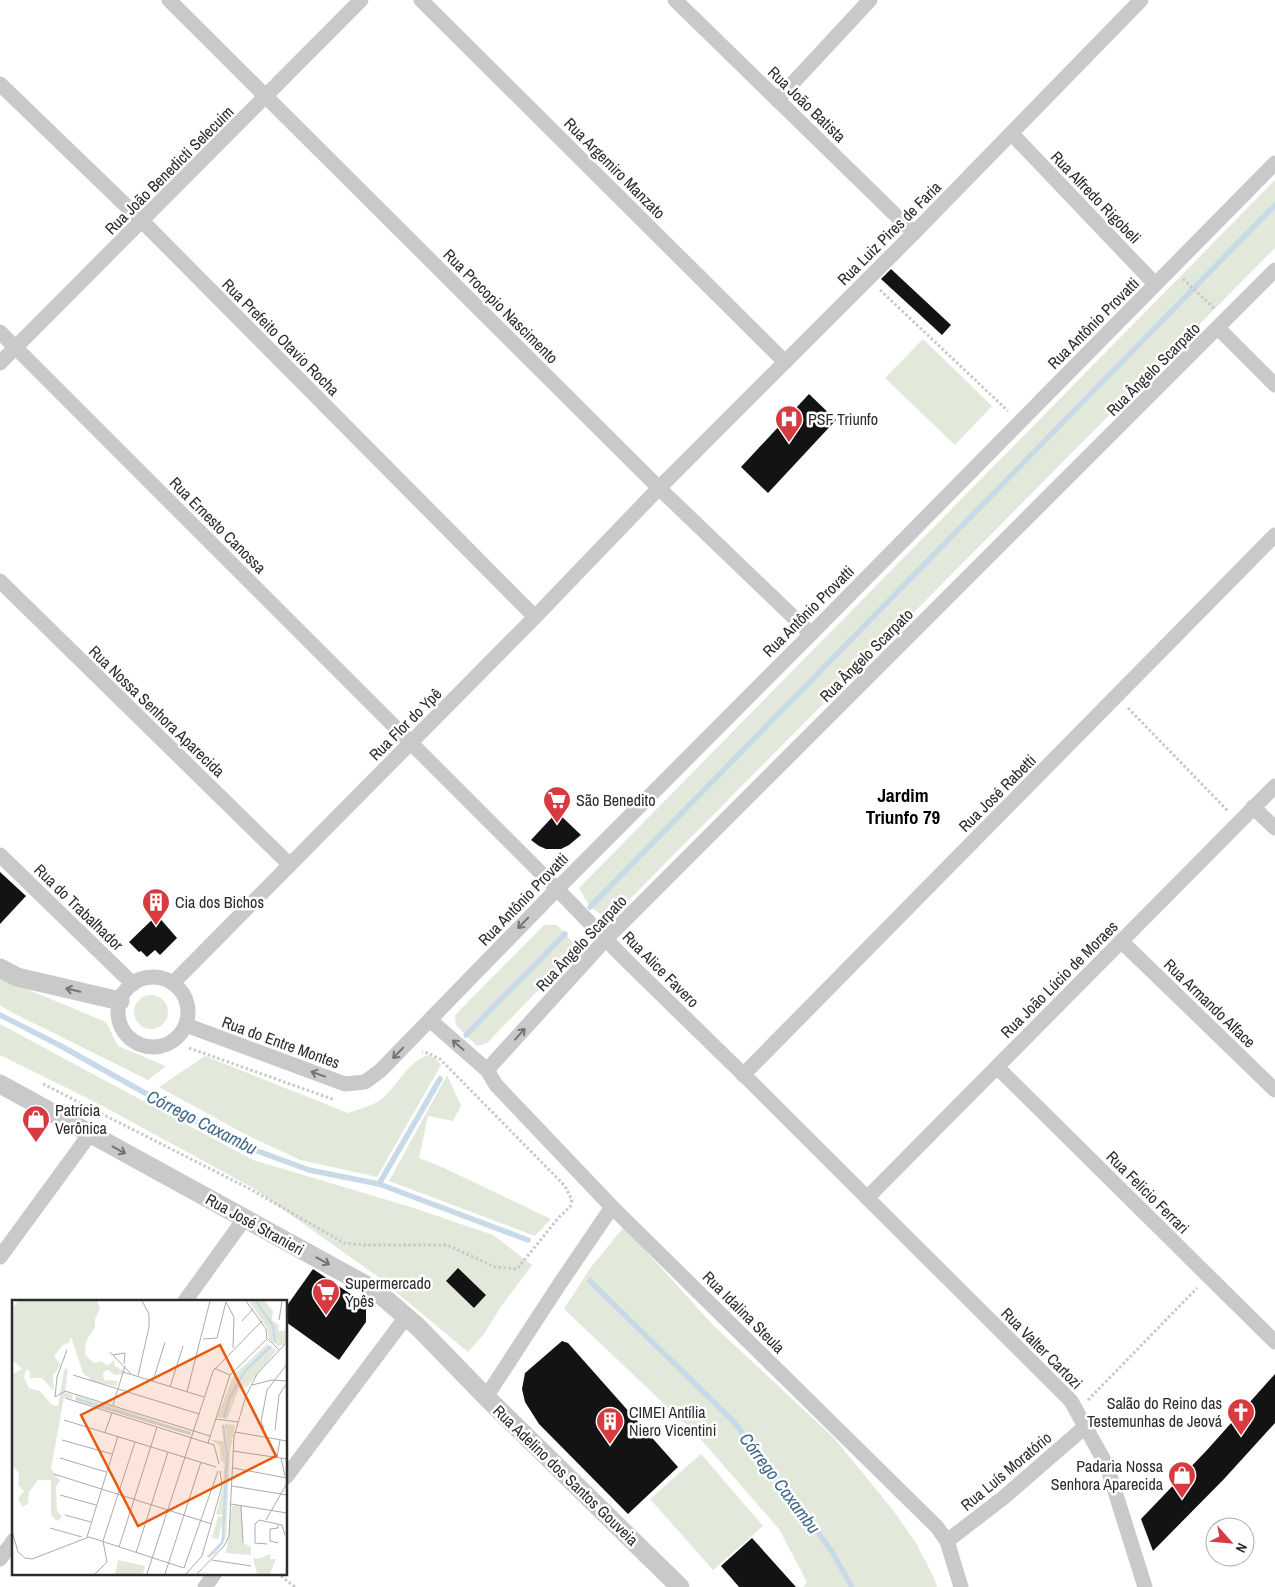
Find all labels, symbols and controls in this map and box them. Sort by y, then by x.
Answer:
street label: Rua João Batista [763,61,851,147]
street label: Rua João Benedicti Selecuim [100,101,238,239]
street label: Rua Argemiro Manzato [560,113,670,223]
street label: Rua Alfredo Rigobeli [1046,146,1146,248]
street label: Rua Luiz Pires de Faria [832,176,946,290]
street label: Rua Procopio Nascimento [439,244,563,368]
street label: Rua Antônio Provatti [1042,272,1144,374]
street label: Rua Prefeito Otavio Rocha [218,274,345,401]
street label: Rua Ângelo Scarpato [1101,317,1205,421]
hospital icon: PSF Triunfo [774,404,804,443]
place label: PSF Triunfo [808,408,878,430]
street label: Rua Ernesto Canossa [165,472,272,579]
street label: Rua Antônio Provatti [757,560,859,662]
street label: Rua Ângelo Scarpato [814,603,918,707]
street label: Rua Nossa Senhora Aparecida [84,640,230,782]
street label: Rua Flor do Ypê [364,683,446,765]
street label: Rua José Rabetti [953,749,1041,837]
district label: Jardim Triunfo 79 [866,782,941,830]
supermarket icon: São Benedito [542,785,572,824]
place label: São Benedito [576,789,656,811]
street label: Rua Antônio Provatti [473,848,573,950]
street label: Rua do Trabalhador [30,859,129,956]
building icon: Cia dos Bichos [141,887,171,926]
street label: Rua Ângelo Scarpato [531,890,631,996]
place label: Cia dos Bichos [175,891,264,913]
street label: Rua João Lúcio de Moraes [996,916,1122,1042]
one-way arrow [517,917,529,930]
street label: Rua Alice Favero [618,926,704,1012]
street label: Rua Armando Alface [1159,954,1261,1052]
one-way arrow [65,985,81,994]
street label: Rua do Entre Montes [219,1010,343,1074]
one-way arrow [514,1027,526,1040]
one-way arrow [452,1039,465,1051]
one-way arrow [392,1046,404,1059]
one-way arrow [311,1069,326,1078]
water label: Córrego Caxambu [143,1083,261,1161]
place label: Patrícia Verônica [55,1099,107,1139]
shop icon: Patrícia Verônica [21,1104,51,1143]
one-way arrow [111,1146,126,1156]
street label: Rua Felicio Ferrari [1102,1146,1194,1238]
street label: Rua José Stranieri [202,1188,308,1260]
one-way arrow [316,1257,330,1267]
street label: Rua Idalina Steula [698,1266,790,1358]
place label: Supermercado Ypês [345,1272,431,1312]
supermarket icon: Supermercado Ypês [311,1277,341,1316]
inset map [12,1300,288,1574]
street label: Rua Valter Cartozi [996,1302,1088,1394]
place label: Salão do Reino das Testemunhas de Jeová [1087,1392,1223,1432]
church icon: Salão do Reino das Testemunhas de Jeová [1226,1397,1256,1436]
street label: Rua Adelino dos Santos Gouveia [489,1400,644,1551]
place label: CIMEI Antília Niero Vicentini [629,1401,716,1441]
building icon: CIMEI Antília Niero Vicentini [595,1406,625,1445]
street label: Rua Luís Moratório [956,1426,1056,1516]
water label: Córrego Caxambu [734,1427,826,1539]
place label: Padaria Nossa Senhora Aparecida [1051,1455,1164,1495]
shop icon: Padaria Nossa Senhora Aparecida [1167,1460,1197,1499]
north arrow [1205,1517,1255,1567]
text: N [1232,1540,1251,1556]

